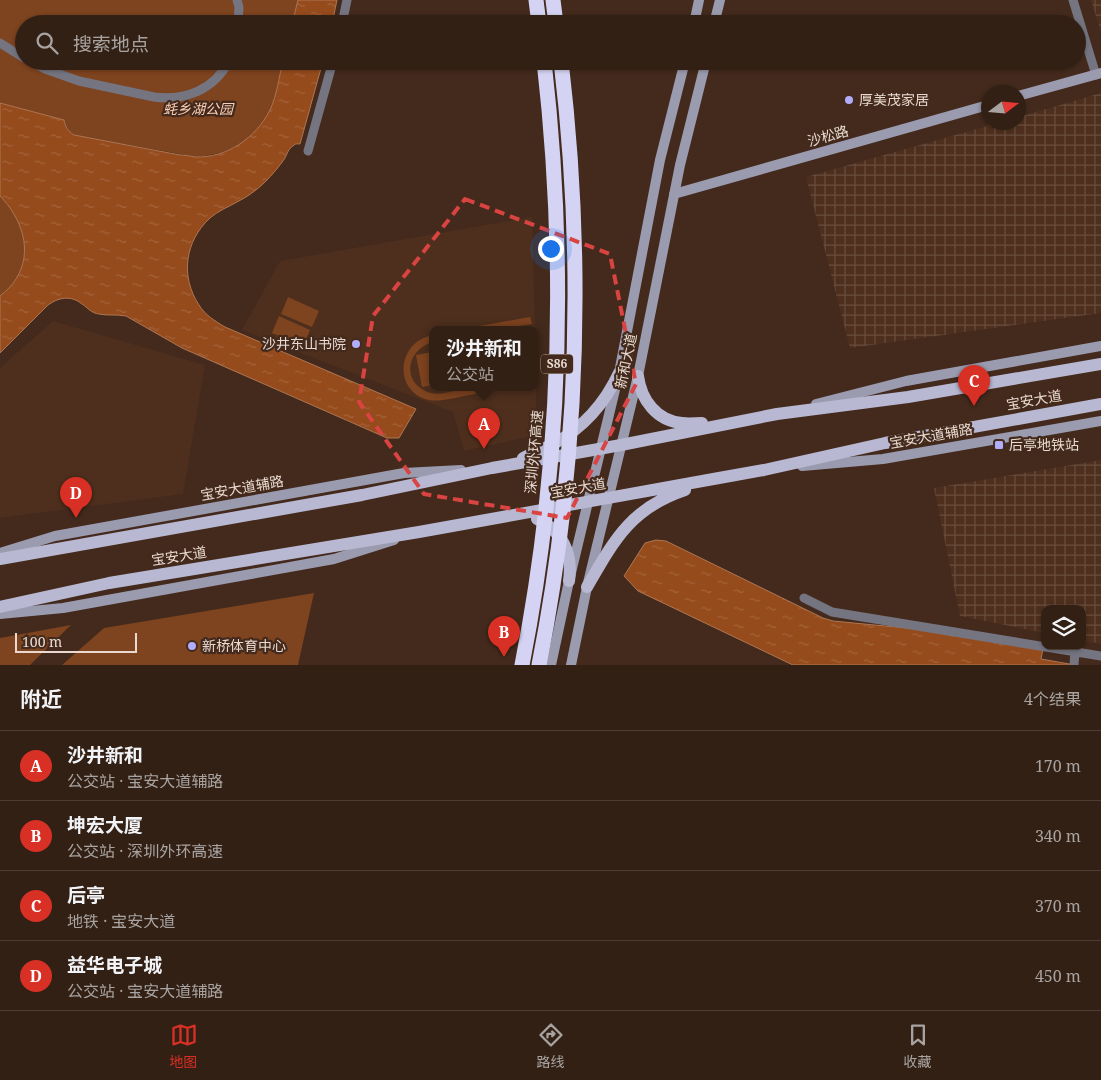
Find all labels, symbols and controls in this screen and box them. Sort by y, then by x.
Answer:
search box [15,15,1086,70]
icon: search [33,29,61,57]
text: 搜索地点 [73,31,149,57]
north arrow [981,85,1026,130]
place label: 厚美茂家居 [859,90,929,109]
marker: 厚美茂家居 [843,94,855,106]
park label: 蚝乡湖公园 [163,99,235,118]
street label: 沙松路 [805,121,851,150]
your location [538,236,564,262]
popup [429,326,539,391]
street label: 新和大道 [610,332,641,390]
place label: 沙井东山书院 [262,334,346,353]
text: 沙井新和 [446,335,522,361]
marker: 沙井东山书院 [350,338,362,350]
road number: S86 [541,354,573,374]
text: 公交站 [446,363,494,385]
pin: C [958,365,990,406]
street label: 宝安大道 [1005,385,1063,414]
pin: A [468,408,500,449]
street label: 深圳外环高速 [520,409,547,495]
street label: 宝安大道辅路 [888,419,974,452]
place label: 后亭地铁站 [1009,435,1079,454]
marker: 后亭地铁站 [993,439,1005,451]
street label: 宝安大道辅路 [199,471,285,504]
street label: 宝安大道 [549,473,607,502]
pin: D [60,477,92,518]
street label: 宝安大道 [150,542,208,569]
map controls [1041,605,1086,650]
button: layers [1041,605,1086,650]
pin: B [488,616,520,657]
scale bar [15,630,138,653]
text: 100 m [22,632,62,651]
place label: 新桥体育中心 [202,636,286,655]
marker: 新桥体育中心 [186,640,198,652]
text: 附近 [20,685,62,713]
text: 4个结果 [1024,688,1081,710]
text: 沙井新和 [67,742,143,768]
text: A [30,755,42,777]
text: 170 m [1035,755,1081,777]
text: 公交站 · 宝安大道辅路 [67,770,223,792]
text: 坤宏大厦 [67,812,143,838]
text: B [31,825,41,847]
text: 340 m [1035,825,1081,847]
text: 公交站 · 深圳外环高速 [67,840,223,862]
text: 后亭 [67,882,105,908]
text: C [31,895,41,917]
text: 370 m [1035,895,1081,917]
text: 地铁 · 宝安大道 [67,910,175,932]
text: 益华电子城 [67,952,162,978]
text: D [30,965,42,987]
text: 450 m [1035,965,1081,987]
text: 公交站 · 宝安大道辅路 [67,980,223,1002]
tab: 地图 [170,1021,198,1071]
tab: 路线 [537,1021,565,1071]
tab: 收藏 [904,1021,932,1071]

